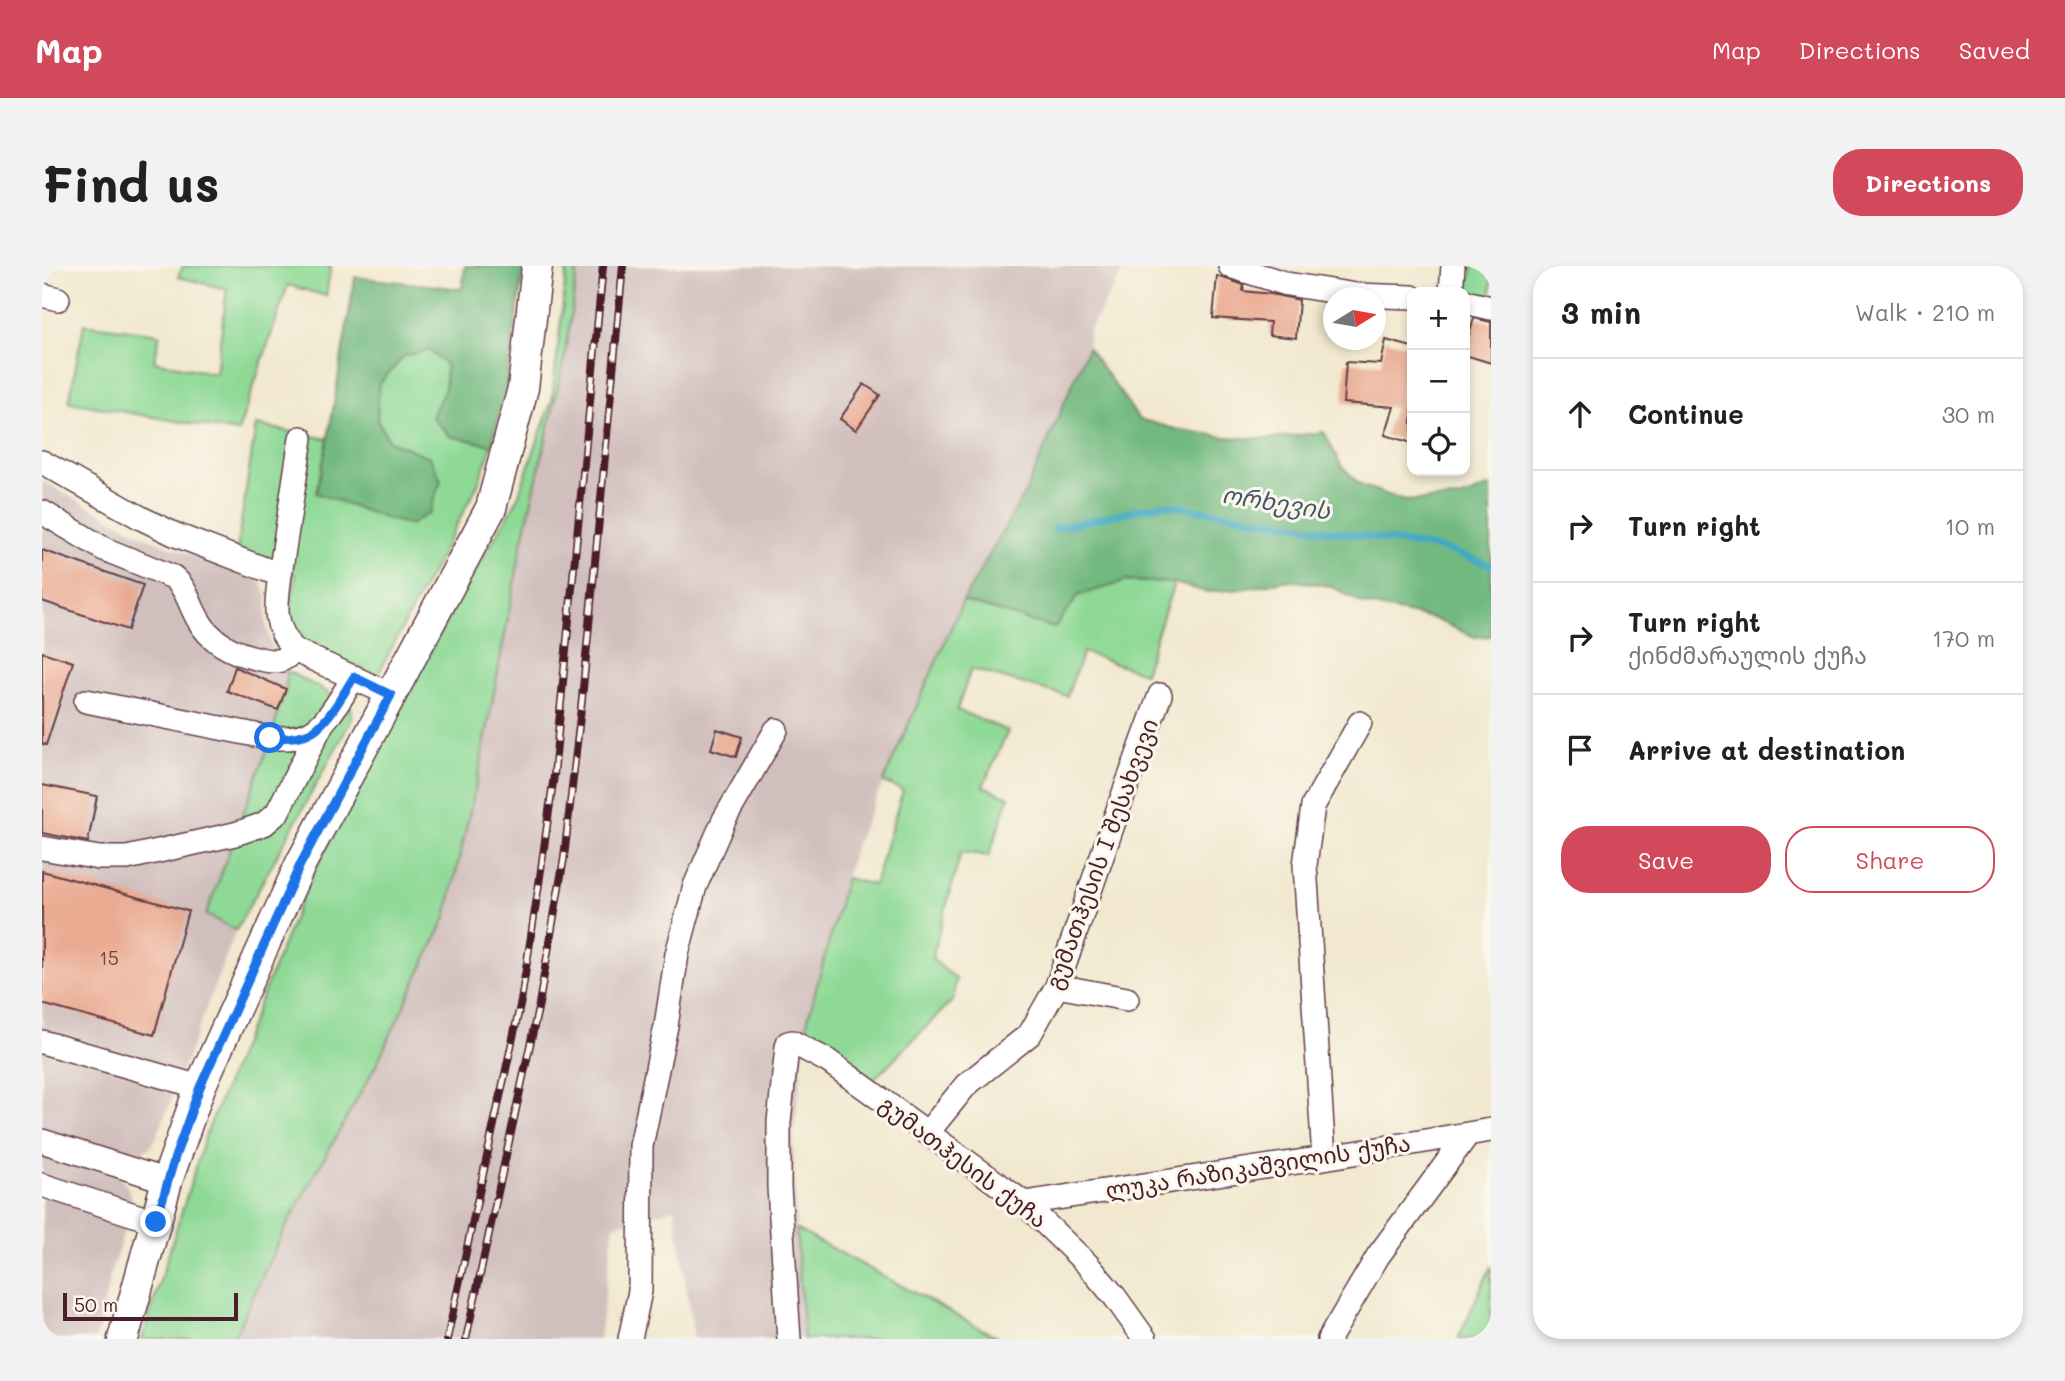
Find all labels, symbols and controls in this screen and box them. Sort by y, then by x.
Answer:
text: Map [35,28,103,71]
text: Map [1712,34,1761,65]
text: Directions [1799,34,1921,65]
text: Saved [1959,34,2030,65]
button: Directions [1833,149,2023,216]
text: Find us [42,151,220,214]
north arrow [1323,287,1386,350]
map controls [1407,287,1470,476]
button: + [1407,287,1470,350]
text: 3 min [1561,292,1641,332]
text: Walk · 210 m [1855,297,1995,327]
button: − [1407,350,1470,413]
icon: ahead [1561,395,1599,433]
text: Continue [1628,397,1744,431]
text: 30 m [1942,399,1995,429]
button: locate [1407,413,1470,476]
water label: ორხევის [1220,478,1333,525]
icon: right [1561,507,1599,545]
text: Turn right [1628,509,1761,543]
text: 10 m [1945,511,1995,541]
text: Turn right [1628,605,1761,639]
icon: right [1561,619,1599,657]
text: 170 m [1932,623,1995,653]
text: ქინძმარაულის ქუჩა [1628,640,1867,670]
street label: გუმათჰესის I შესახვევი [1038,714,1164,993]
route start [254,722,285,753]
icon: arrive [1561,731,1599,769]
text: Arrive at destination [1628,733,1905,767]
button: Save [1561,826,1771,893]
button: Share [1785,826,1995,893]
house number: 15 [99,945,119,970]
street label: გუმათჰესის ქუჩა [874,1088,1053,1234]
street label: ლუკა რაზიკაშვილის ქუჩა [1103,1127,1413,1205]
route end [140,1206,171,1237]
scale bar [63,1290,238,1322]
text: 50 m [74,1292,118,1317]

